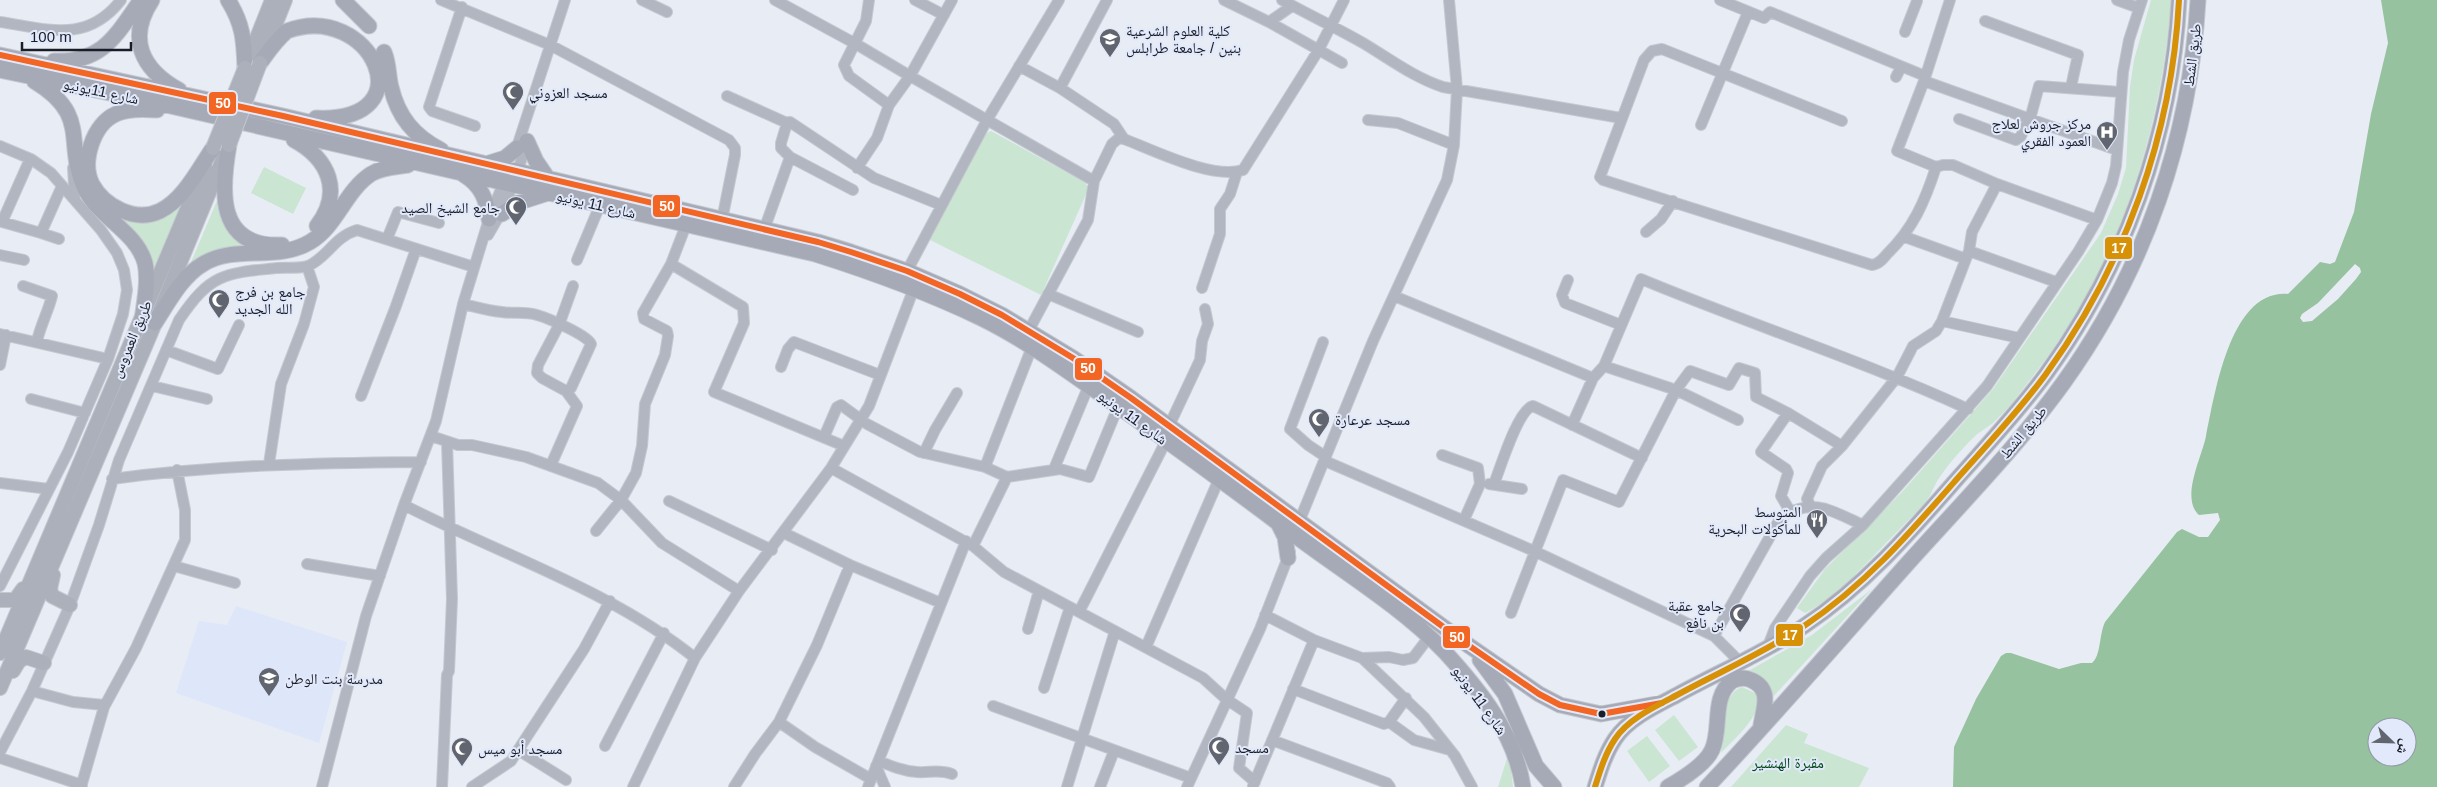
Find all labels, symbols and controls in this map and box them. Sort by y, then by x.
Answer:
scale bar [22,20,131,52]
place label: كلية العلوم الشرعية بنين / جامعة طرابلس [1126,22,1241,58]
street label: طريق الشط [2180,22,2206,88]
school or university icon: كلية العلوم الشرعية بنين / جامعة طرابلس [1098,27,1122,58]
text: 100 m [30,28,72,45]
street label: شارع 11يونيو [61,75,141,109]
mosque icon: مسجد العزوني [501,80,525,111]
place label: مسجد العزوني [529,84,608,104]
line badge: 50 [208,91,237,115]
text: 50 [215,95,231,111]
place label: مركز جروش لعلاج العمود الفقري [1992,115,2091,152]
hospital icon: مركز جروش لعلاج العمود الفقري [2095,120,2119,151]
street label: شارع 11 يونيو [554,187,638,223]
line badge: 50 [652,194,681,218]
mosque icon: جامع الشيخ الصيد [504,195,528,226]
text: 50 [659,198,675,214]
place label: جامع الشيخ الصيد [401,199,500,218]
line badge: 17 [2104,236,2133,260]
text: 17 [2111,240,2127,256]
place label: جامع بن فرج الله الجديد [235,283,306,317]
mosque icon: جامع بن فرج الله الجديد [207,288,231,319]
street label: طريق العمروس [107,298,157,381]
line badge: 50 [1074,357,1103,381]
text: 50 [1080,360,1096,376]
street label: شارع 11 يونيو [1094,386,1171,449]
street label: طريق الشط [1996,402,2051,463]
mosque icon: مسجد عرعارة [1307,407,1331,438]
place label: مسجد عرعارة [1335,411,1410,429]
place label: المتوسط للمأكولات البحرية [1708,503,1801,538]
restaurant icon: المتوسط للمأكولات البحرية [1805,508,1829,539]
place label: جامع عقبة بن نافع [1668,597,1724,633]
mosque icon: جامع عقبة بن نافع [1728,602,1752,633]
line badge: 17 [1775,623,1804,647]
line badge: 50 [1442,625,1471,649]
text: 17 [1782,627,1798,643]
text: 50 [1449,629,1465,645]
street label: شارع 11 يونيو [1448,662,1511,739]
school or university icon: مدرسة بنت الوطن [257,666,281,697]
place label: مدرسة بنت الوطن [285,670,383,689]
unlabelled marker [1597,709,1607,719]
north arrow [2367,717,2417,767]
mosque icon: مسجد [1207,735,1231,766]
mosque icon: مسجد أبو ميس [450,736,474,767]
text: ش [2393,737,2414,757]
place label: مسجد [1235,739,1269,756]
place label: مسجد أبو ميس [478,740,563,759]
park label: مقبرة الهنشير [1751,754,1824,772]

